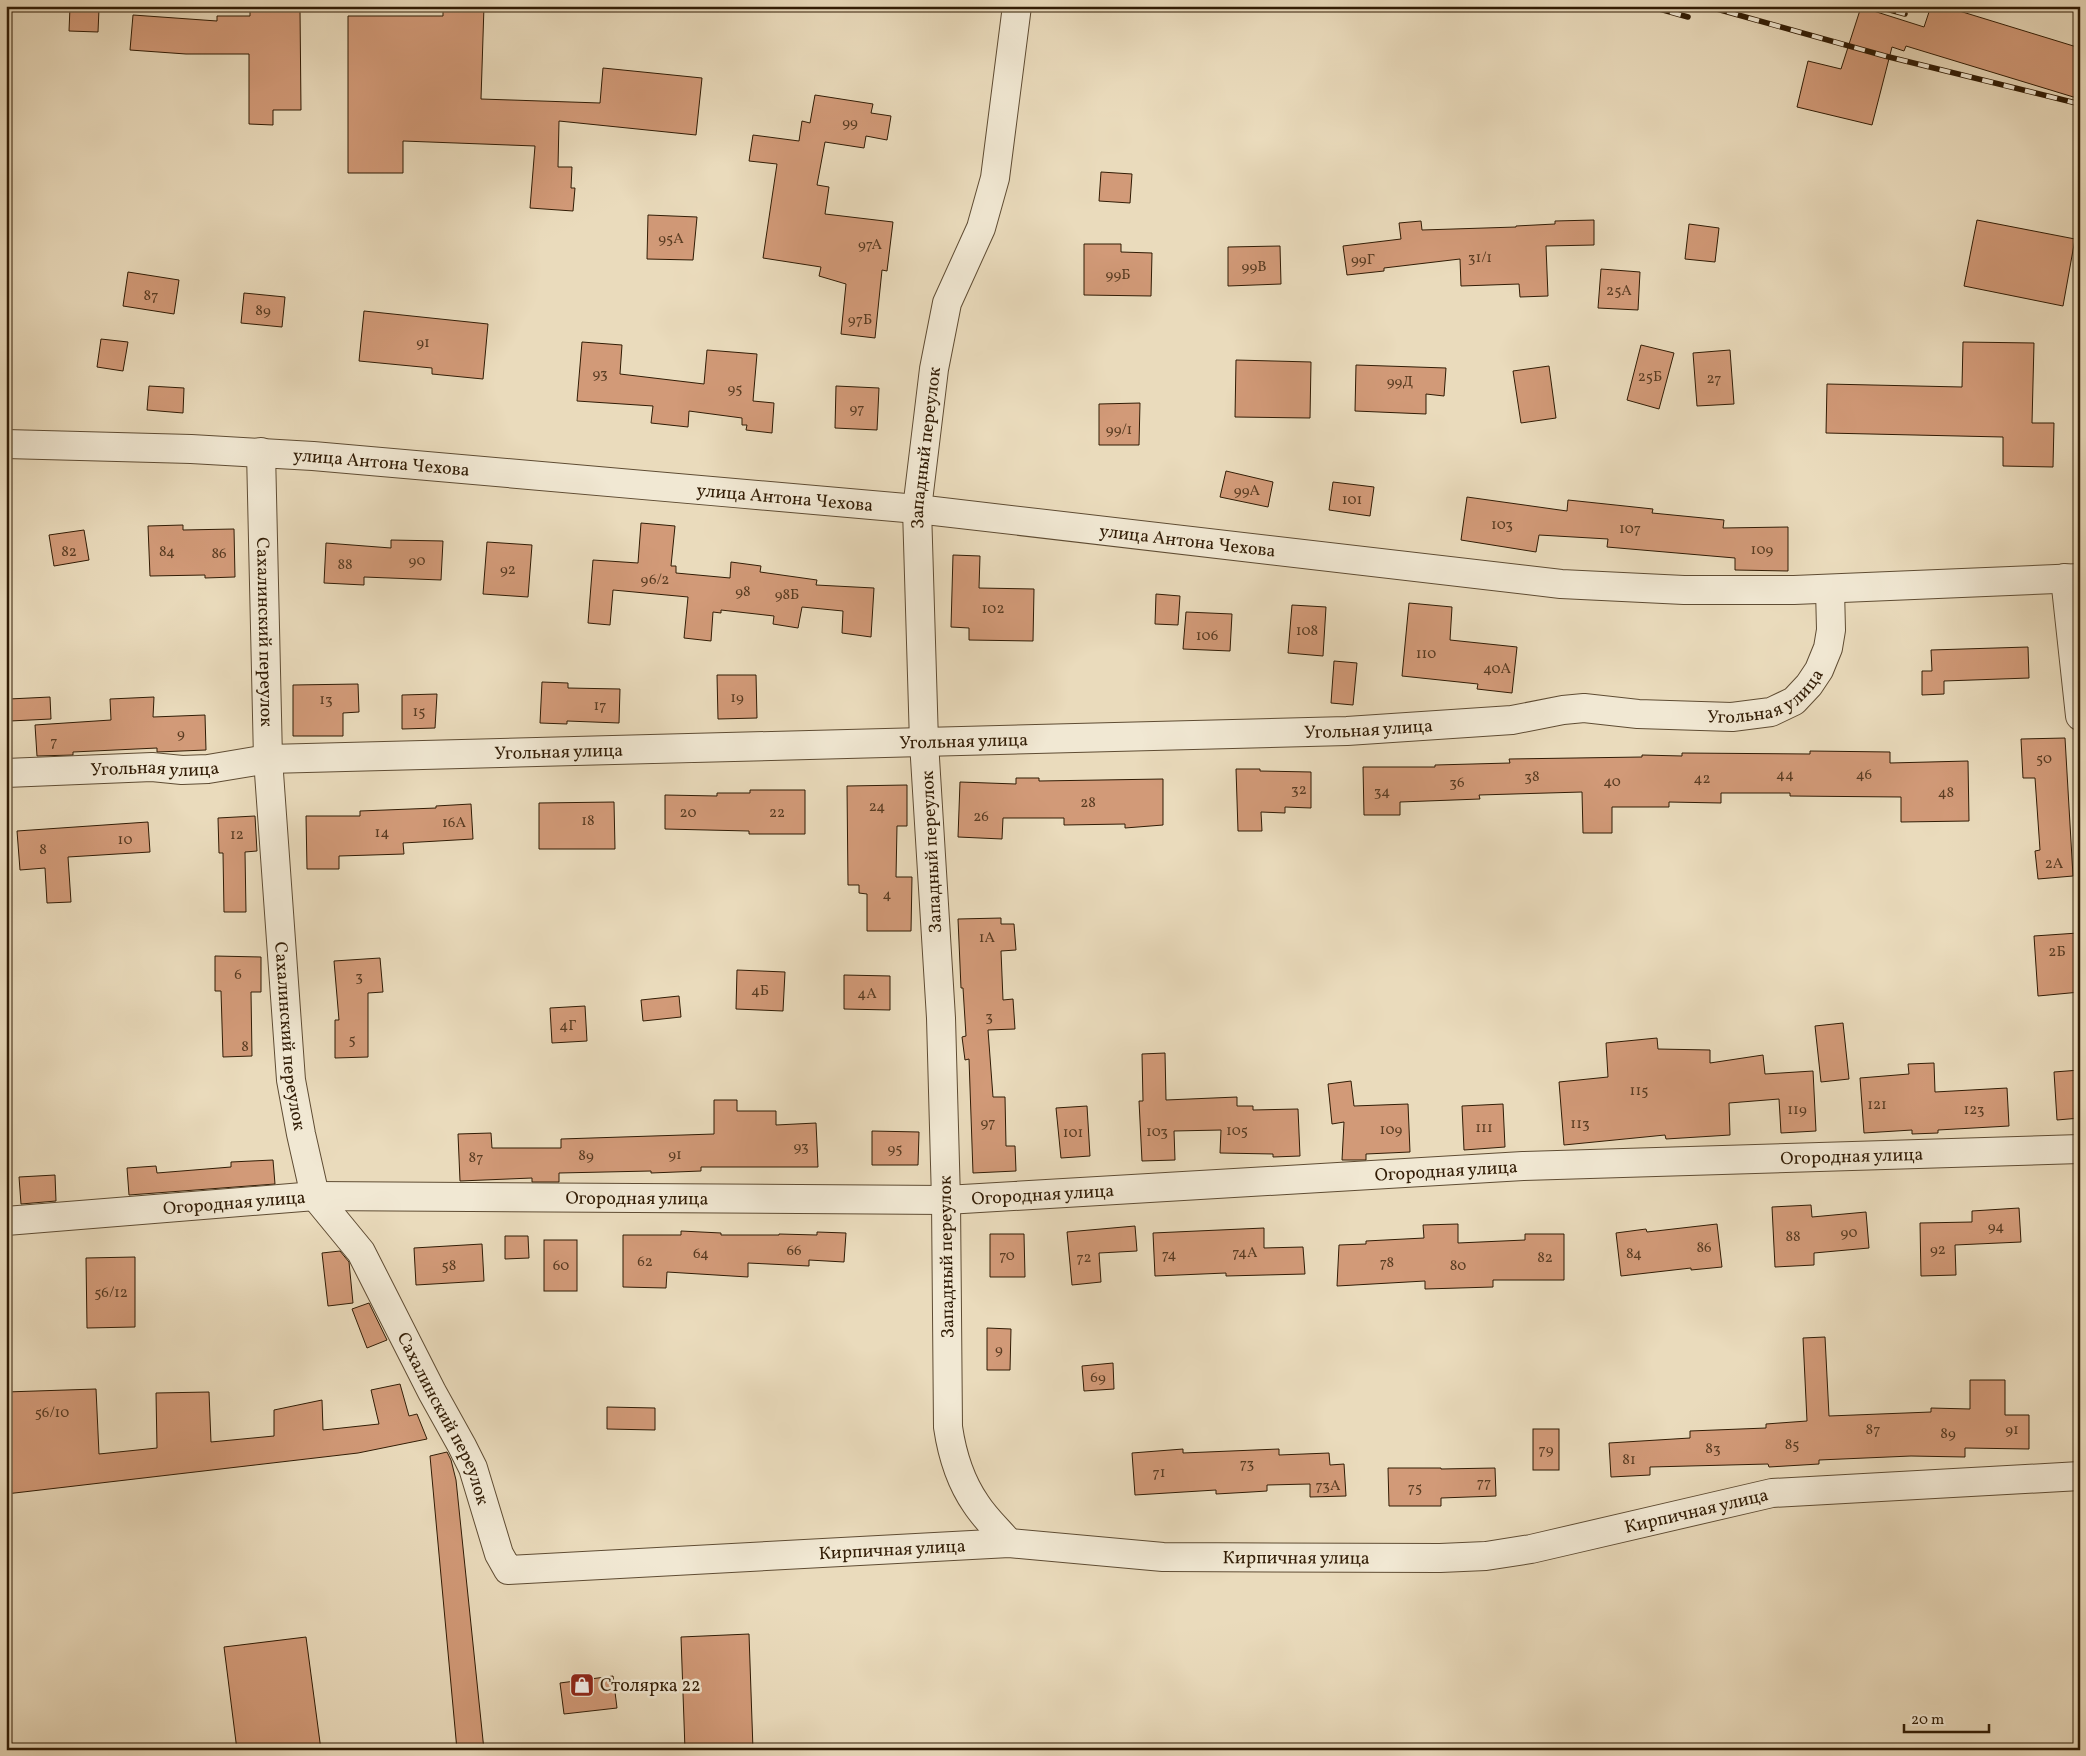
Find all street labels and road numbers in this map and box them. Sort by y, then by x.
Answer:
street label: Западный переулок [906,365,948,529]
street label: улица Антона Чехова [292,444,471,484]
street label: улица Антона Чехова [695,479,874,519]
street label: улица Антона Чехова [1098,519,1277,565]
street label: Сахалинский переулок [249,537,278,728]
street label: Угольная улица [1707,664,1830,731]
street label: Угольная улица [1304,714,1434,746]
street label: Угольная улица [899,728,1028,757]
street label: Угольная улица [494,739,624,767]
street label: Угольная улица [90,756,221,784]
street label: Западный переулок [916,769,949,934]
street label: Сахалинский переулок [267,941,311,1133]
street label: Огородная улица [1780,1143,1924,1172]
street label: Огородная улица [1374,1155,1518,1189]
street label: Западный переулок [934,1175,961,1339]
street label: Огородная улица [971,1179,1115,1212]
street label: Огородная улица [162,1186,307,1222]
street label: Огородная улица [565,1187,709,1212]
street label: Сахалинский переулок [390,1328,495,1509]
street label: Кирпичная улица [1622,1483,1771,1541]
street label: Кирпичная улица [818,1534,966,1567]
street label: Кирпичная улица [1223,1546,1370,1572]

